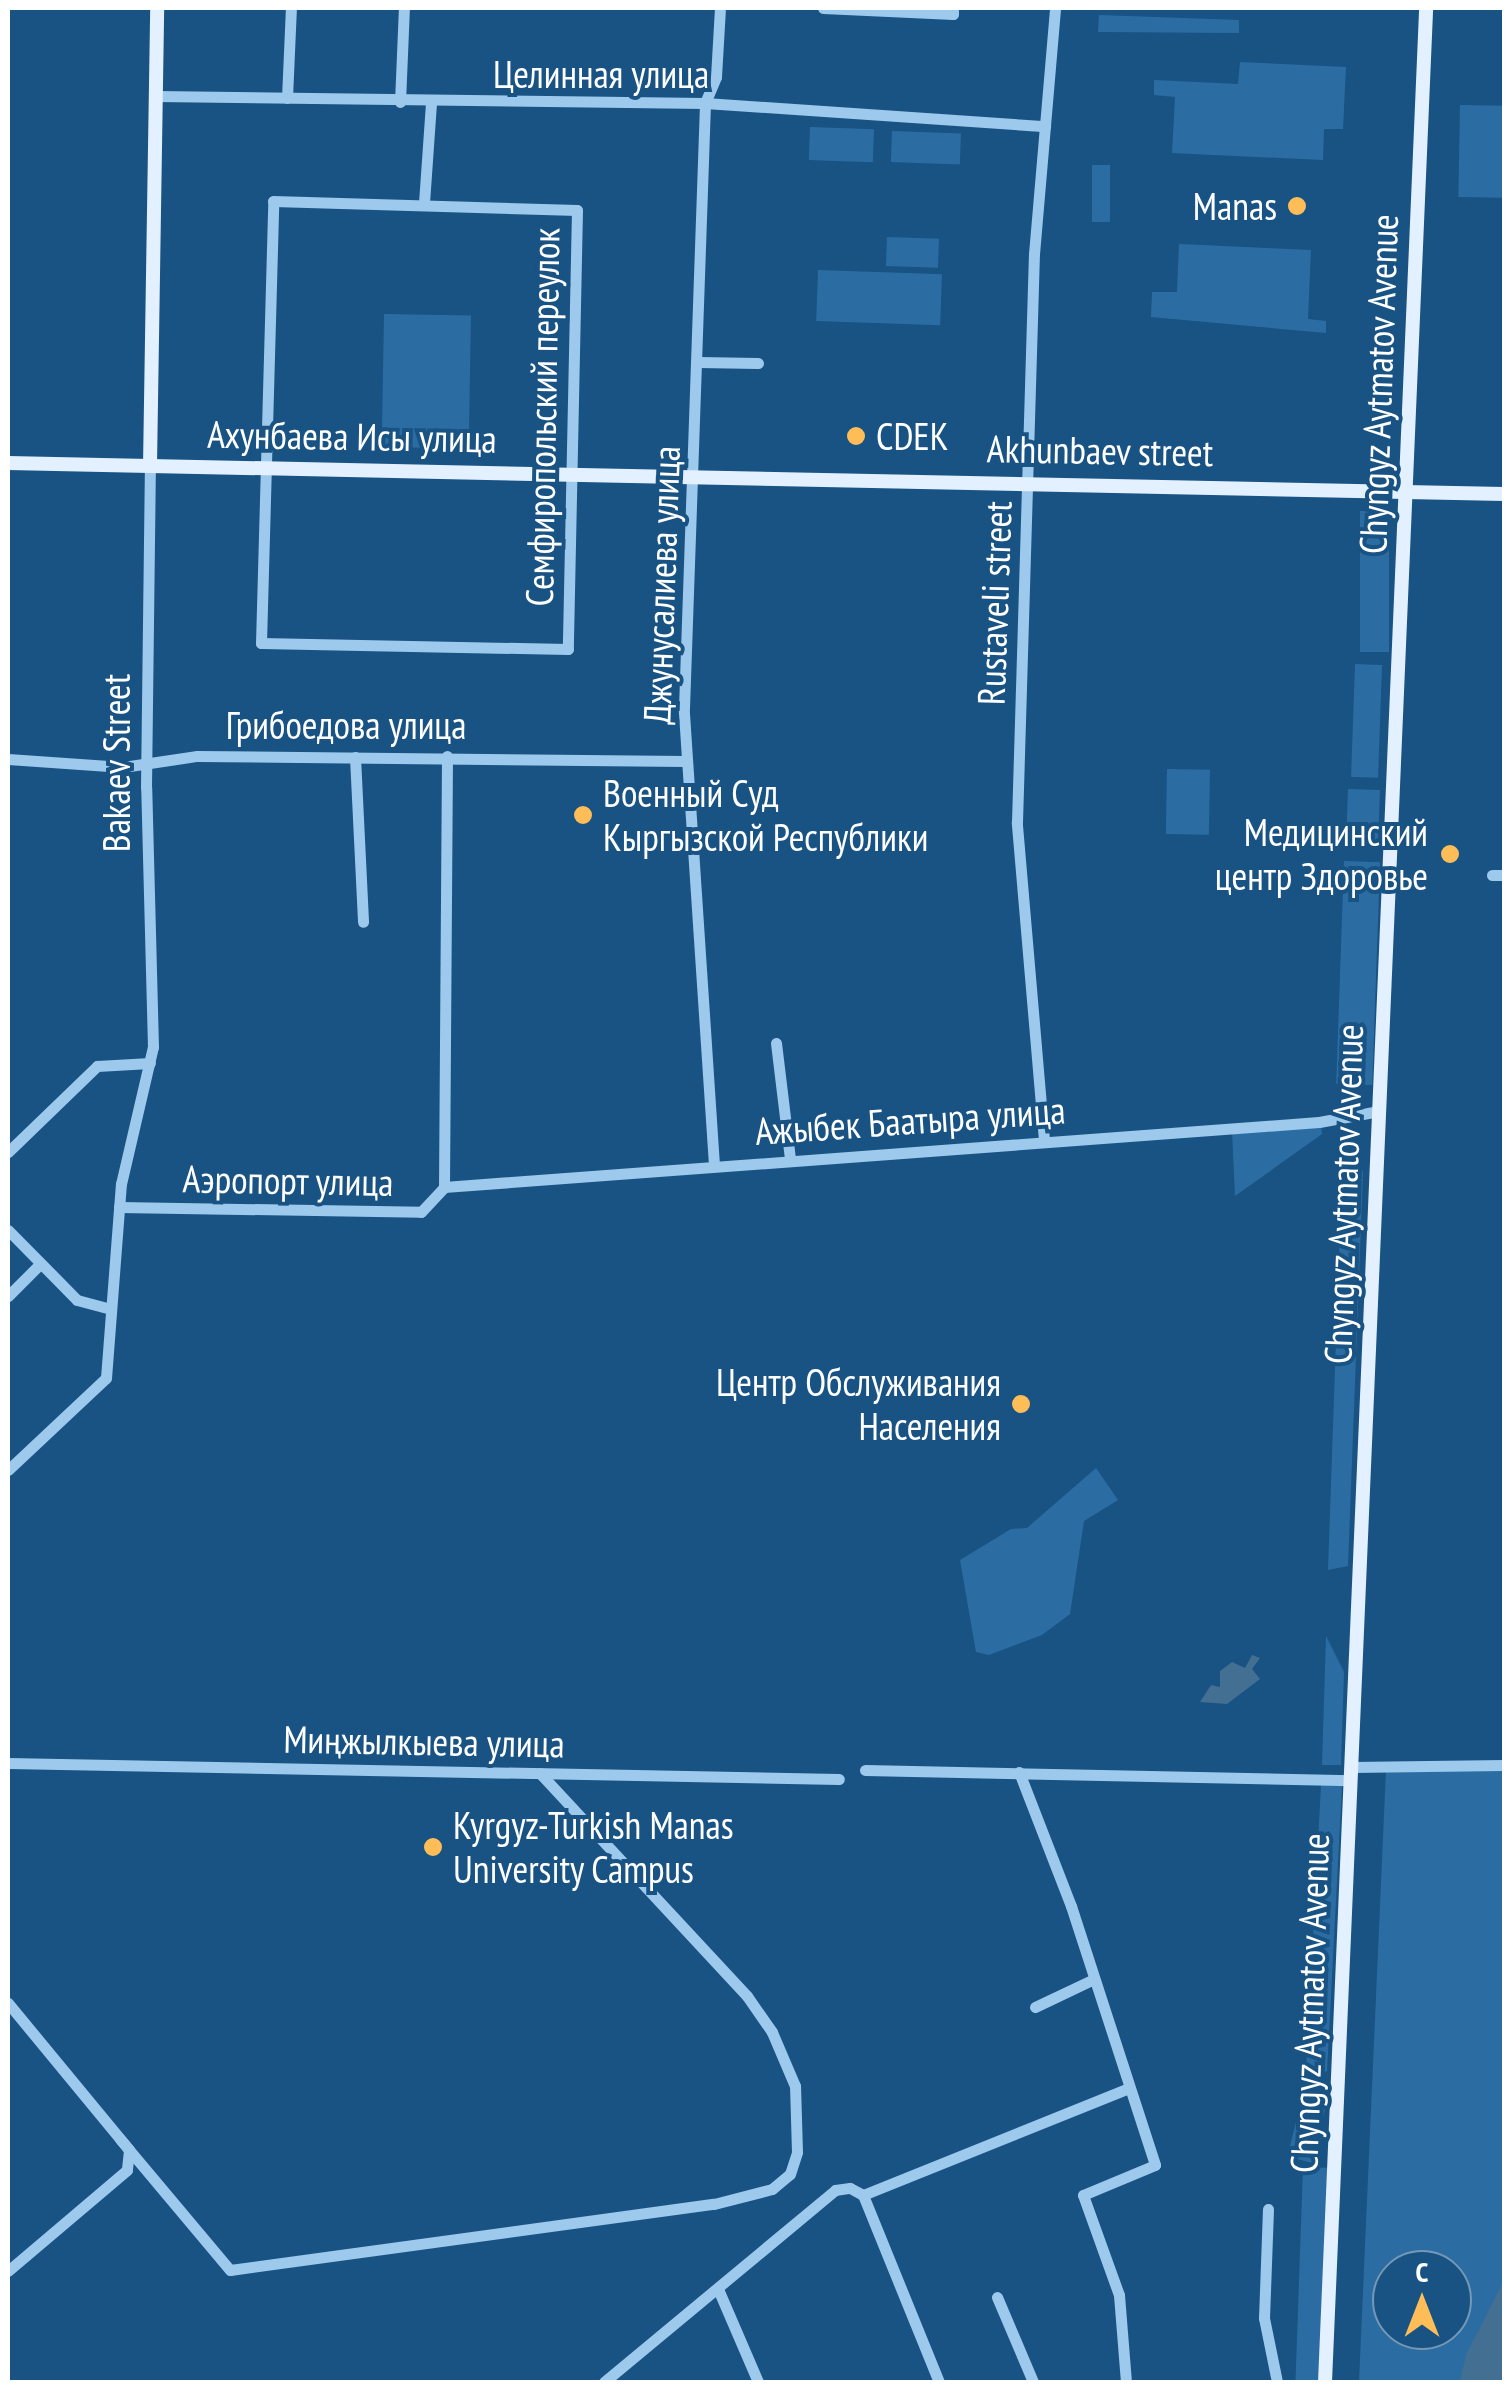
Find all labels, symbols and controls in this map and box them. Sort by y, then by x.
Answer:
street label: Целинная улица [493,51,709,97]
place label: Manas [1193,183,1277,229]
marker: Manas [1286,195,1308,217]
street label: Chyngyz Aytmatov Avenue [1349,211,1407,557]
street label: Семфиропольский переулок [516,227,568,607]
street label: Ахунбаева Исы улица [207,411,497,461]
place label: CDEK [876,413,948,459]
marker: CDEK [845,425,867,447]
street label: Akhunbaev street [986,425,1214,475]
street label: Джунусалиева улица [633,445,689,725]
street label: Rustaveli street [968,500,1020,706]
street label: Bakaev Street [93,673,139,853]
street label: Грибоедова улица [226,702,466,748]
place label: Военный Суд Кыргызской Республики [603,770,928,859]
marker: Военный Суд Кыргызской Республики [572,804,594,826]
place label: Медицинский центр Здоровье [1215,809,1428,898]
marker: Медицинский центр Здоровье [1437,841,1463,867]
street label: Chyngyz Aytmatov Avenue [1314,1021,1372,1367]
street label: Ажыбек Баатыра улица [753,1086,1067,1154]
street label: Аэропорт улица [182,1155,394,1205]
place label: Центр Обслуживания Населения [716,1359,1001,1448]
marker: Центр Обслуживания Населения [1010,1393,1032,1415]
street label: Миңжылкыева улица [283,1716,565,1766]
place label: Kyrgyz-Turkish Manas University Campus [453,1802,734,1892]
street label: Chyngyz Aytmatov Avenue [1280,1830,1338,2176]
marker: Kyrgyz-Turkish Manas University Campus [422,1836,444,1858]
north arrow [1372,2250,1472,2350]
text: С [1416,2253,1428,2290]

